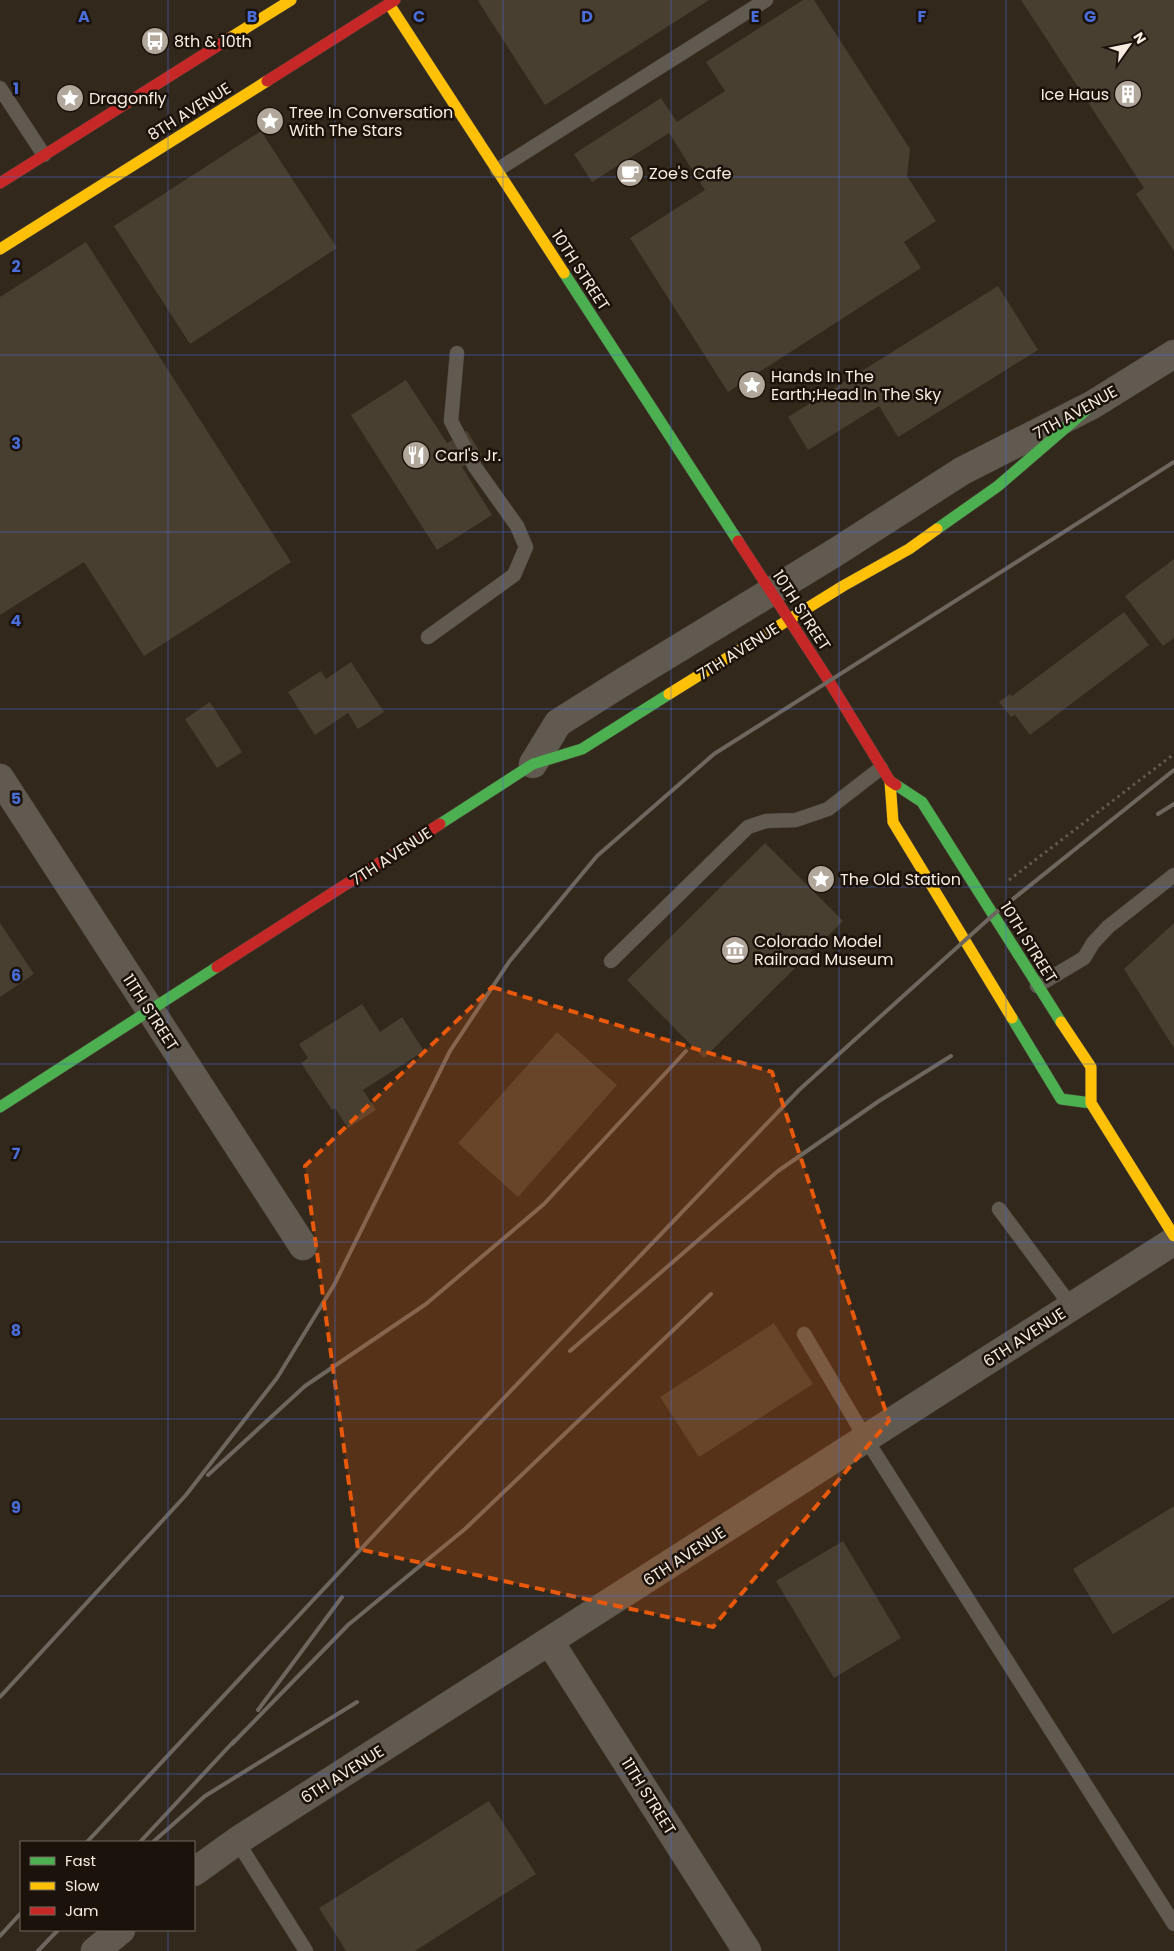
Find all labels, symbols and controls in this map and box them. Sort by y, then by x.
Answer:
text: A [78,5,90,28]
text: B [247,5,257,28]
text: C [413,5,425,28]
text: D [581,5,593,28]
text: E [751,5,759,28]
text: F [918,5,927,28]
text: G [1084,5,1096,28]
north arrow [1104,20,1154,70]
bus stop icon: 8th & 10th [140,26,170,56]
text: N [1129,28,1151,48]
place label: 8th & 10th [174,30,252,53]
text: 1 [13,77,19,100]
street label: 8TH AVENUE [143,77,235,146]
building icon: Ice Haus [1113,79,1143,109]
place icon: Dragonfly [55,83,85,113]
place label: Ice Haus [1041,83,1109,106]
place label: Dragonfly [89,87,167,110]
place label: Tree In Conversation With The Stars [289,101,453,142]
place icon: Tree In Conversation With The Stars [255,106,285,136]
cafe icon: Zoe's Cafe [615,158,645,188]
place label: Zoe's Cafe [649,162,731,185]
street label: 10TH STREET [546,225,615,315]
text: 2 [11,255,21,278]
place label: Hands In The Earth;Head In The Sky [771,365,941,406]
place icon: Hands In The Earth;Head In The Sky [737,370,767,400]
street label: 7TH AVENUE [1029,380,1121,445]
text: 3 [11,432,21,455]
restaurant icon: Carl's Jr. [401,440,431,470]
place label: Carl's Jr. [435,444,501,467]
street label: 10TH STREET [767,565,836,655]
text: 4 [11,609,22,632]
street label: 7TH AVENUE [693,617,784,686]
text: 5 [11,787,21,810]
street label: 7TH AVENUE [346,821,436,891]
place icon: The Old Station [806,864,836,894]
place label: The Old Station [840,868,961,891]
street label: 10TH STREET [994,897,1063,988]
place label: Colorado Model Railroad Museum [754,930,894,971]
museum icon: Colorado Model Railroad Museum [720,935,750,965]
text: 6 [11,964,21,987]
street label: 11TH STREET [117,969,184,1055]
text: 7 [12,1142,21,1165]
street label: 6TH AVENUE [978,1302,1070,1373]
text: 8 [11,1319,21,1342]
text: 9 [11,1496,21,1519]
street label: 6TH AVENUE [638,1521,730,1592]
street label: 6TH AVENUE [296,1740,388,1809]
street label: 11TH STREET [616,1753,682,1840]
legend [20,1841,195,1931]
text: Fast [65,1850,96,1871]
text: Slow [65,1875,100,1896]
text: Jam [65,1900,99,1921]

